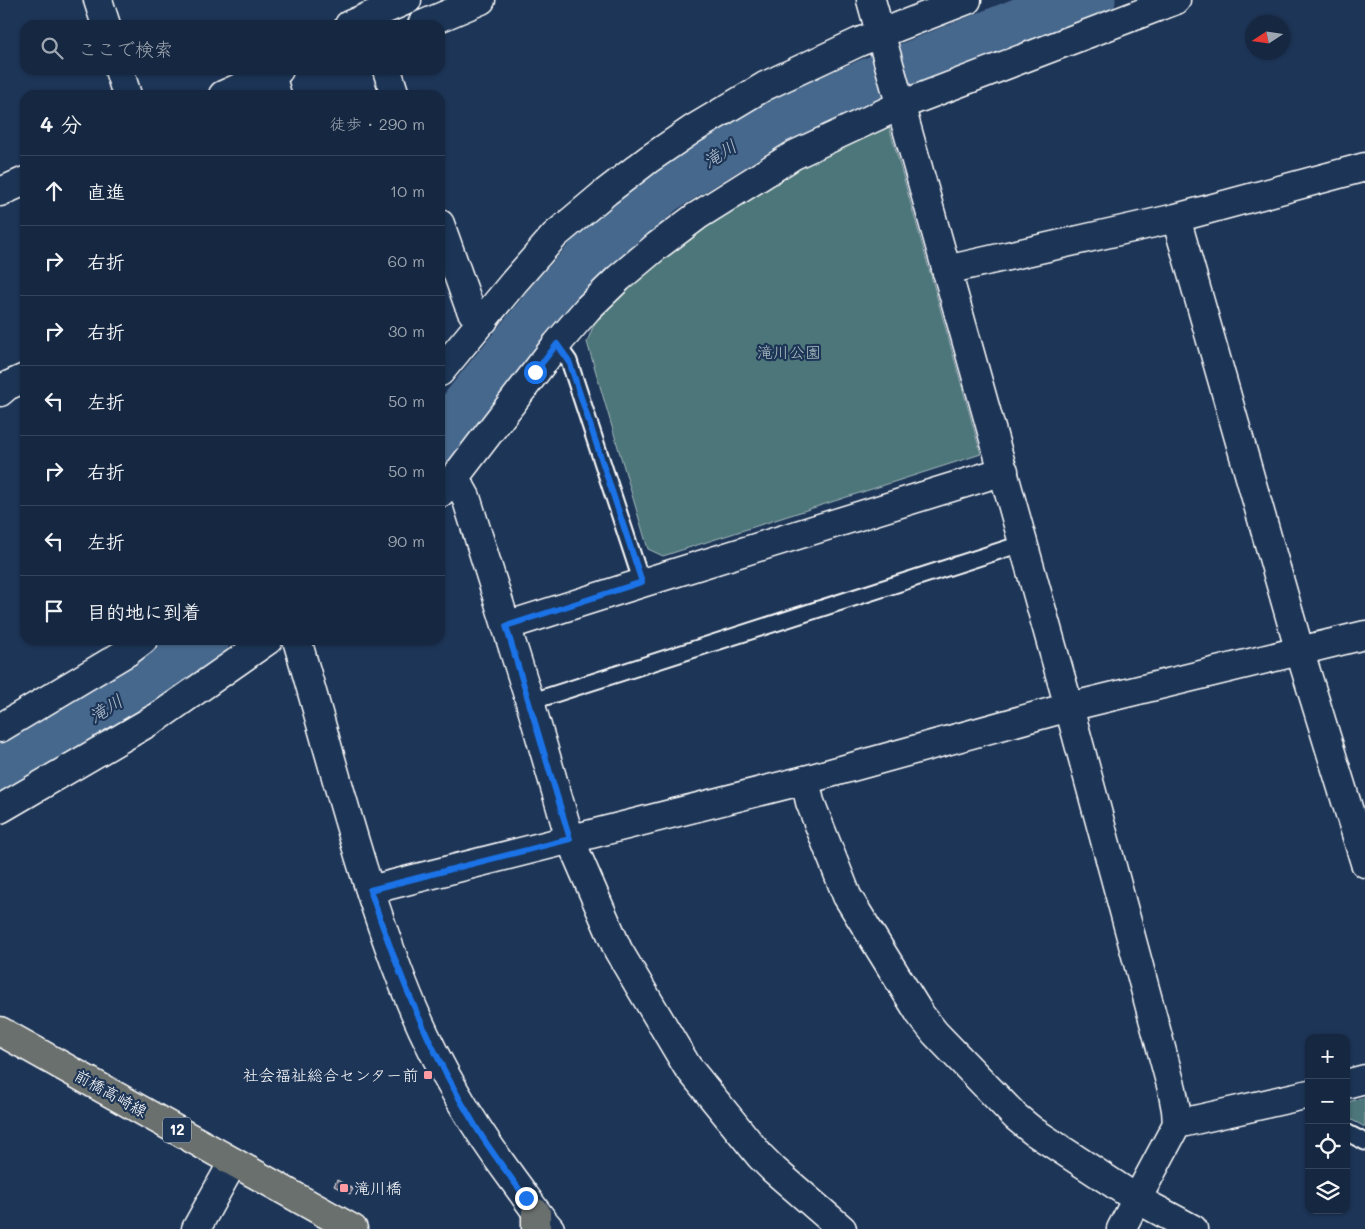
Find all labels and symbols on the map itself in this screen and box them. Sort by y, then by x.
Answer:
north arrow [1245,15,1290,60]
water label: 滝川 [698,133,741,173]
park label: 滝川公園 [757,341,821,362]
route start [524,361,547,384]
water label: 滝川 [84,688,127,728]
street label: 前橋高崎線 [71,1064,151,1121]
place label: 社会福祉総合センター前 [243,1064,418,1085]
marker: 社会福祉総合センター前 [422,1069,434,1081]
road number: 12 [163,1118,191,1142]
place label: 滝川橋 [354,1177,402,1198]
marker: 滝川橋 [338,1182,350,1194]
route end [515,1187,538,1210]

